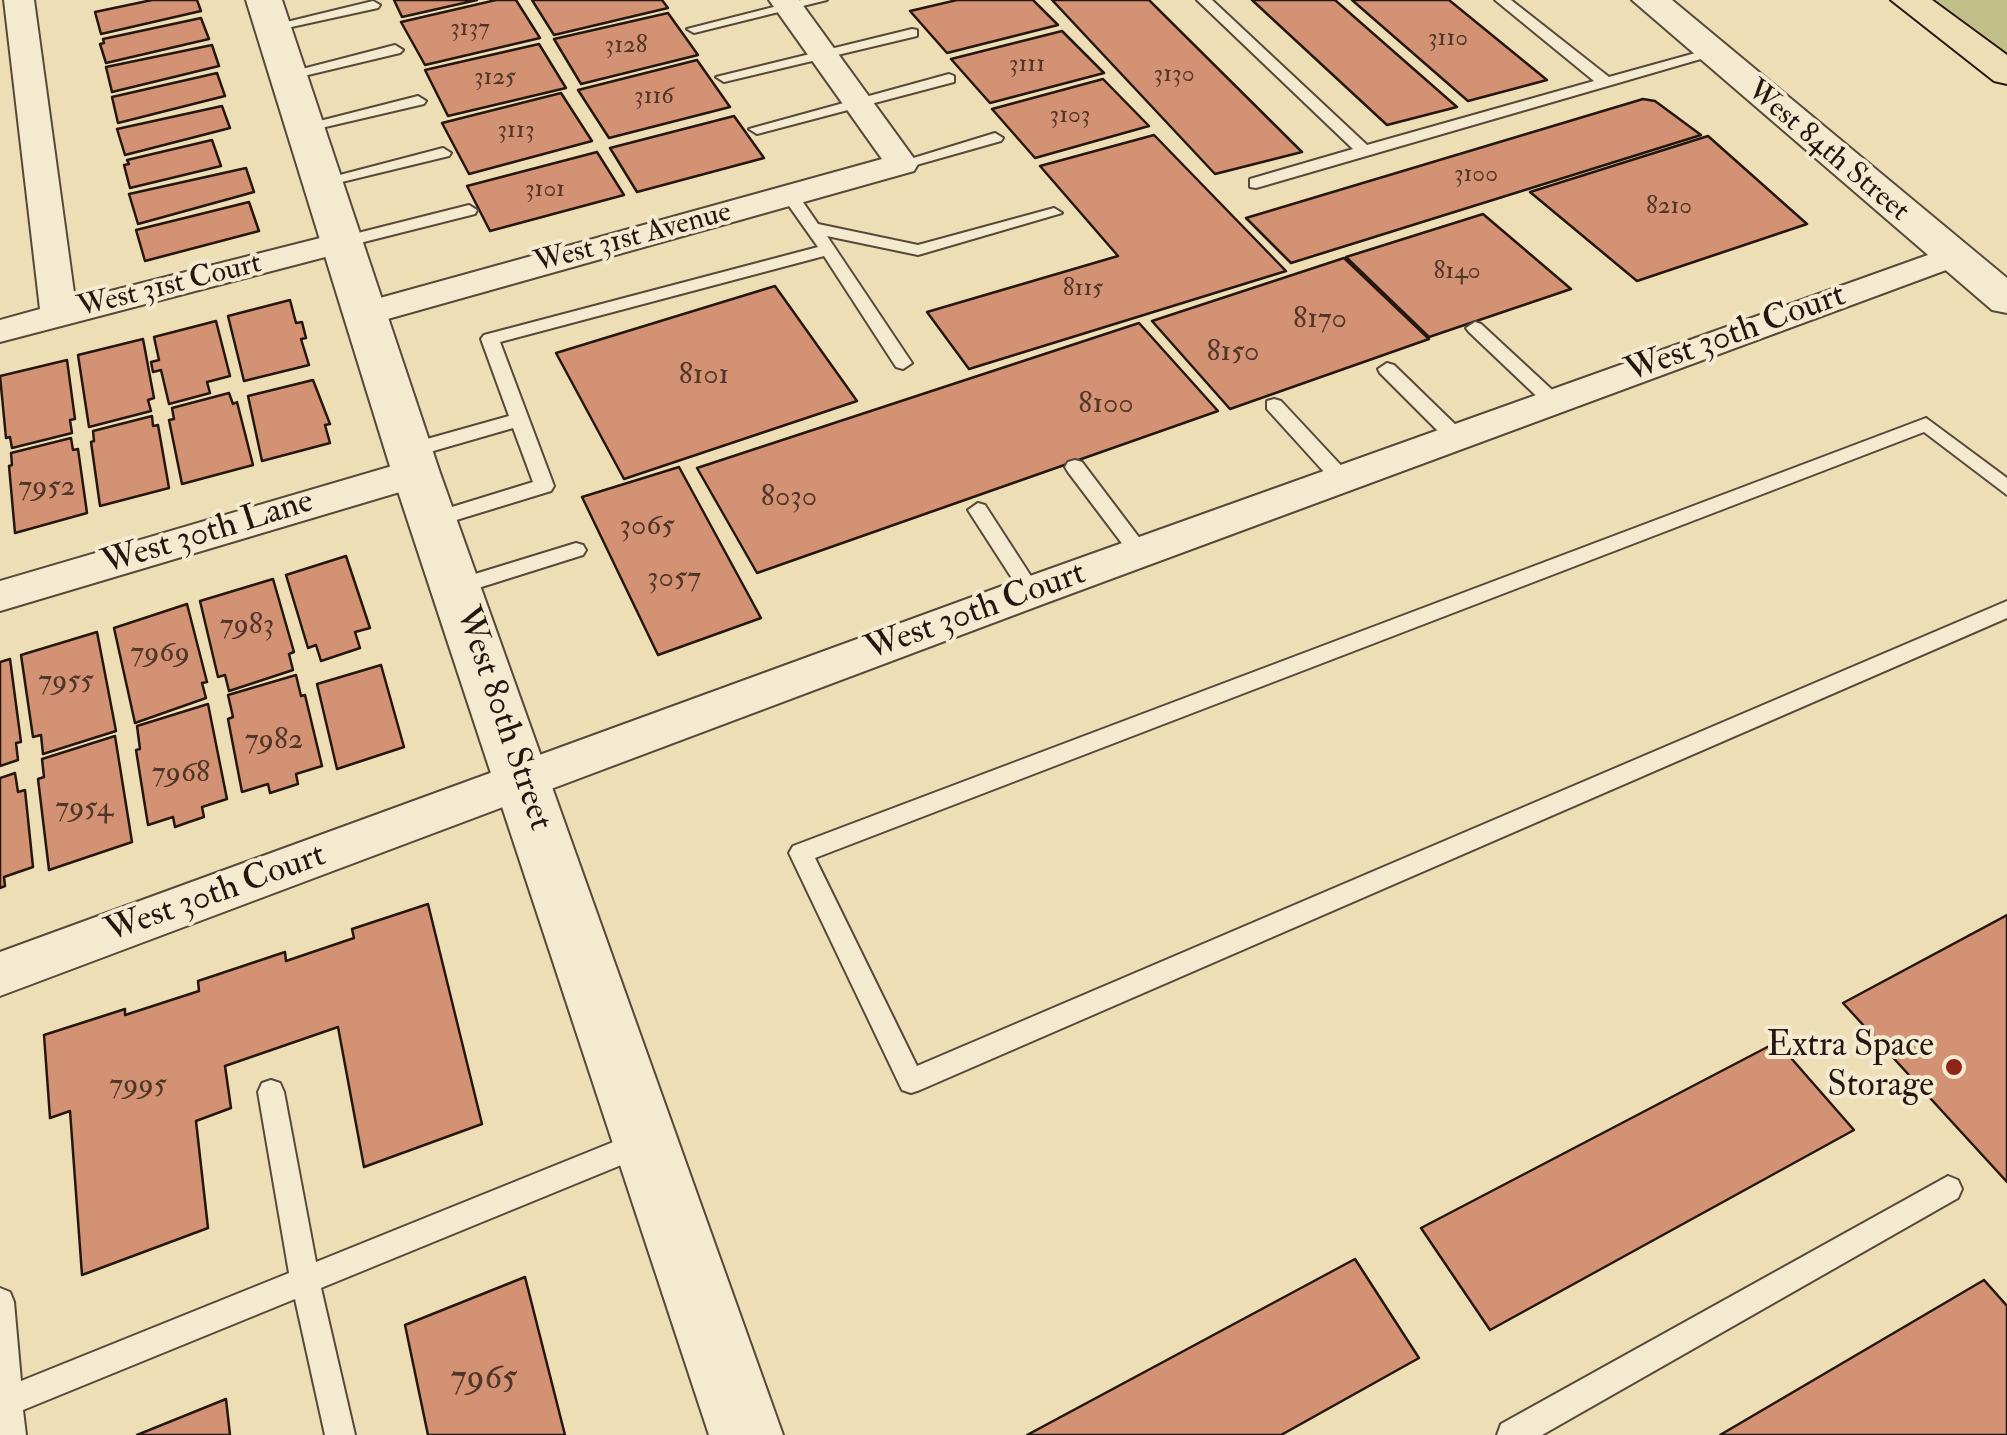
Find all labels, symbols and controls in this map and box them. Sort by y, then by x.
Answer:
house number: 3137 [450,15,490,45]
house number: 3110 [1428,25,1468,55]
house number: 3128 [605,32,647,62]
house number: 3111 [1009,51,1045,81]
house number: 3130 [1154,61,1194,91]
house number: 3125 [474,64,516,94]
street label: West 84th Street [1738,74,1916,230]
house number: 3116 [634,83,674,113]
house number: 3103 [1050,102,1090,132]
house number: 3113 [497,117,535,147]
house number: 3100 [1454,161,1498,191]
house number: 3101 [525,176,565,206]
house number: 8210 [1646,193,1692,223]
street label: West 31st Avenue [531,195,735,283]
street label: West 31st Court [74,247,266,327]
house number: 8140 [1434,258,1480,288]
house number: 8115 [1063,275,1103,305]
street label: West 30th Court [1620,276,1852,394]
house number: 8170 [1293,303,1347,339]
house number: 8150 [1207,336,1259,372]
house number: 8101 [679,359,729,395]
house number: 8100 [1078,388,1134,424]
house number: 7952 [18,471,76,507]
house number: 8030 [761,481,817,517]
street label: West 30th Lane [97,482,319,586]
house number: 3065 [619,510,675,546]
street label: West 30th Court [860,554,1092,672]
house number: 3057 [647,562,701,598]
street label: West 80th Street [444,602,560,836]
house number: 7983 [220,609,274,645]
house number: 7969 [130,637,190,673]
house number: 7955 [38,665,94,701]
house number: 7982 [245,724,303,760]
house number: 7968 [152,757,210,793]
house number: 7954 [55,792,113,828]
street label: West 30th Court [100,836,332,954]
place label: Extra Space Storage [1767,1026,1934,1108]
marker: Extra Space Storage [1943,1056,1965,1078]
house number: 7995 [109,1069,167,1105]
house number: 7965 [450,1359,518,1401]

